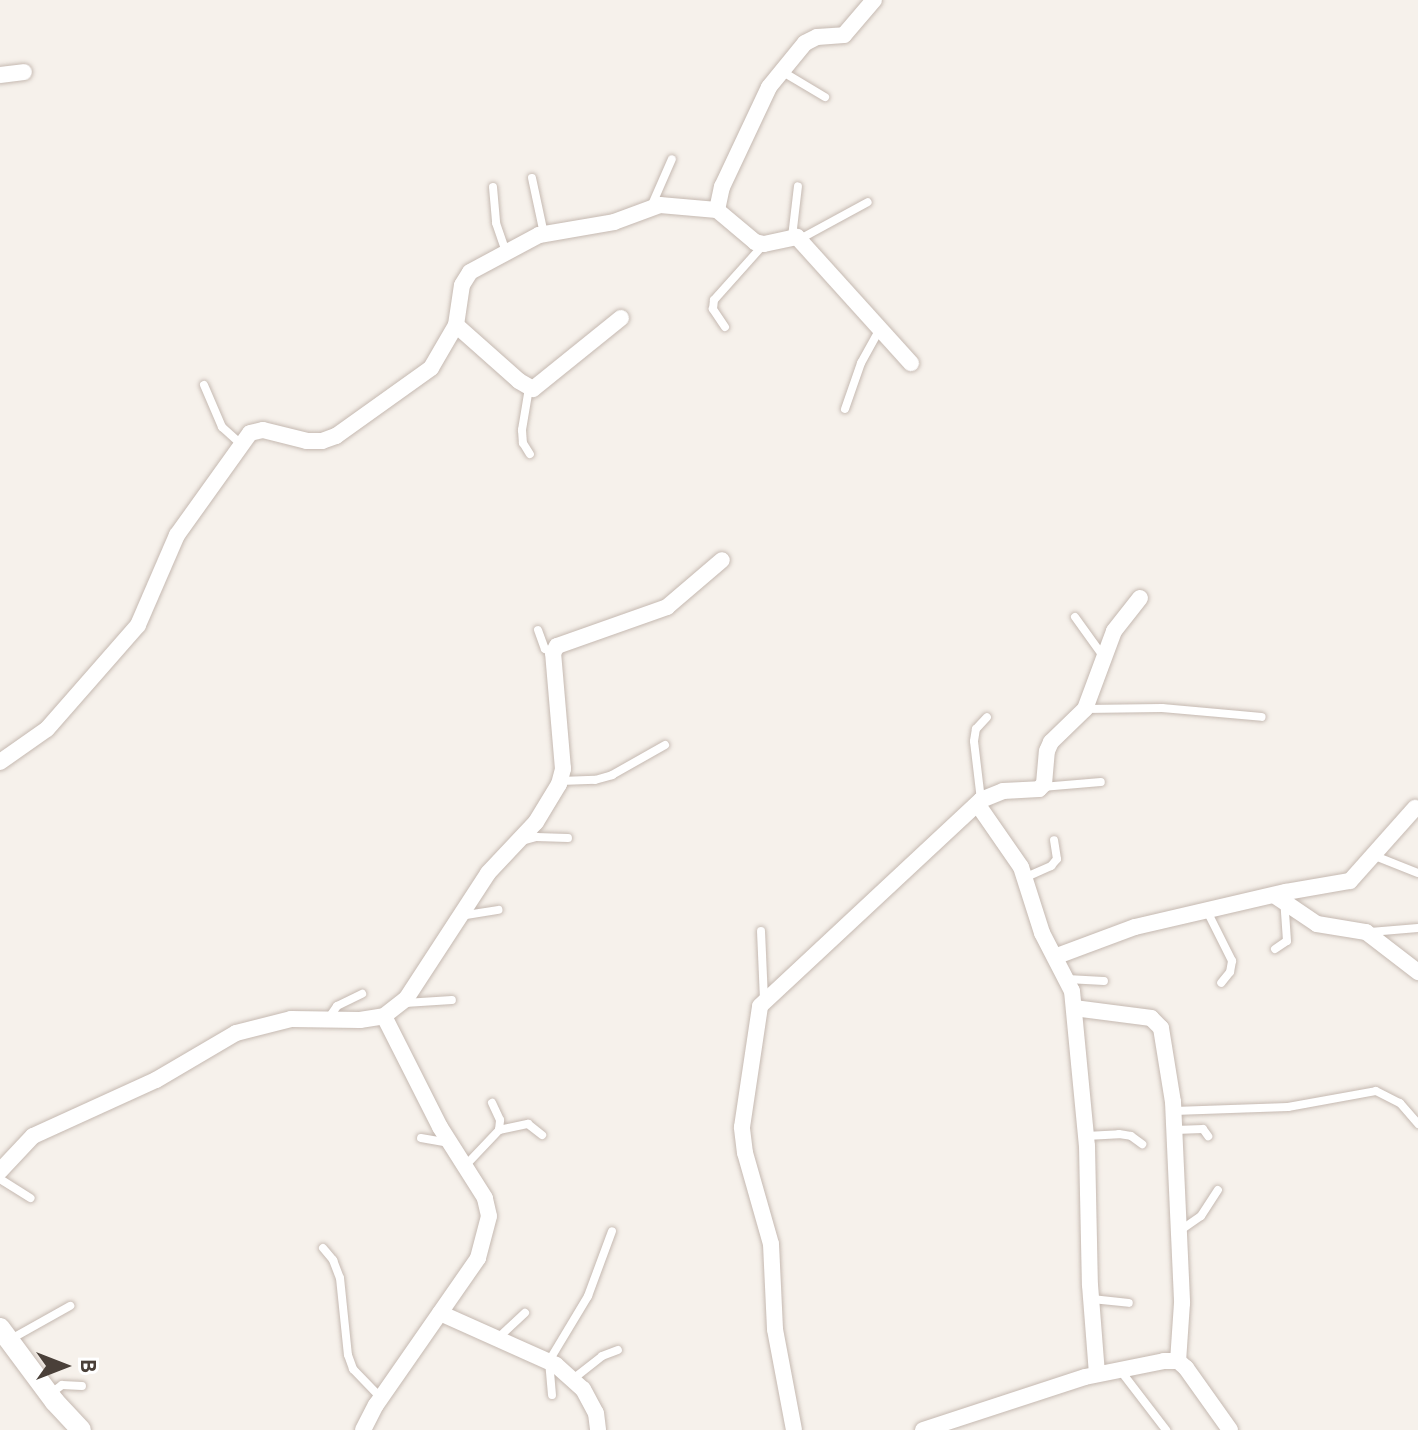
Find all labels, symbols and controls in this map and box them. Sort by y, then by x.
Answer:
north arrow [24,1326,104,1406]
text: B [75,1359,102,1373]

